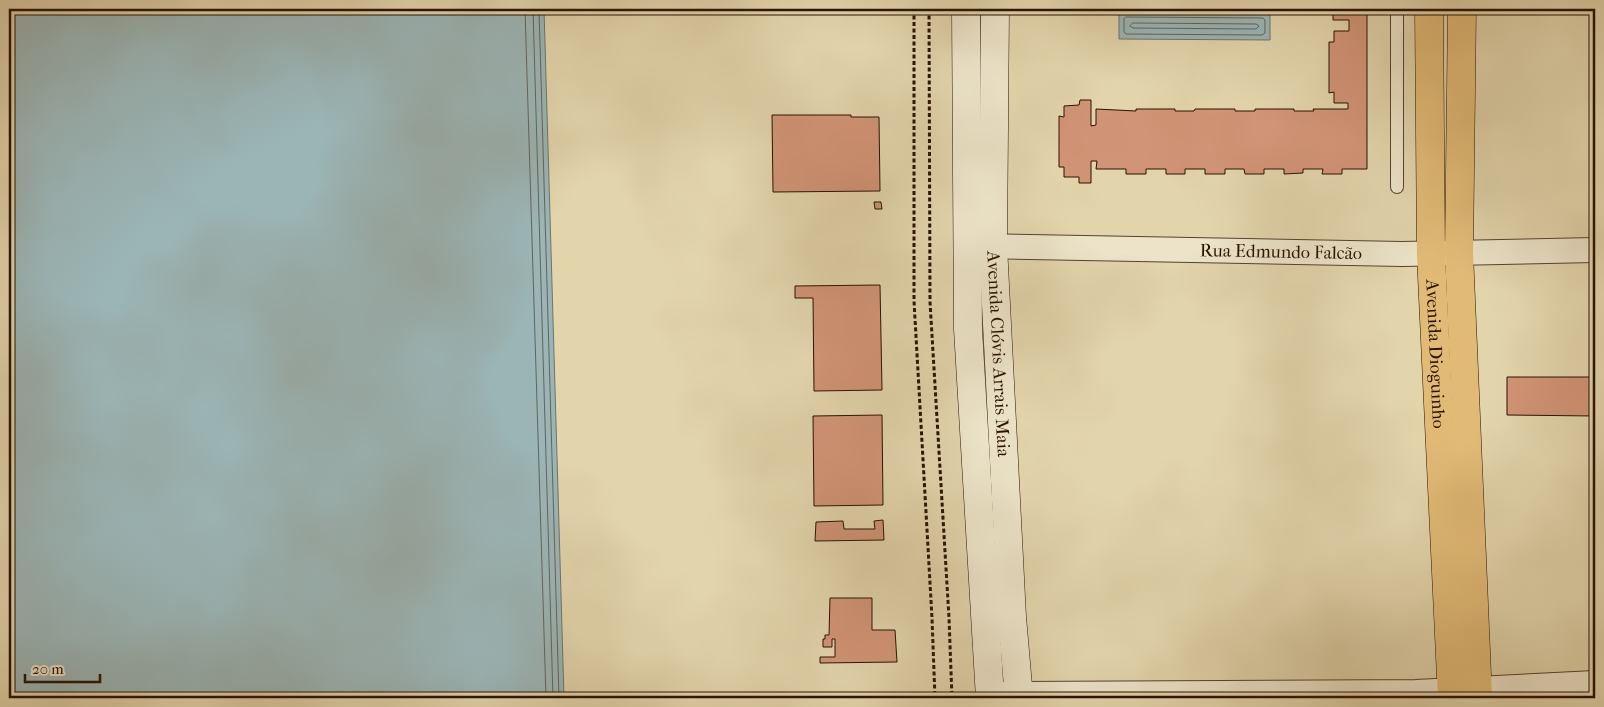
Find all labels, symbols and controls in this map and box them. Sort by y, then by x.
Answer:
street label: Rua Edmundo Falcão [1200,240,1362,264]
street label: Avenida Clóvis Arrais Maia [982,249,1014,458]
street label: Avenida Dioguinho [1421,278,1449,429]
scale bar [25,652,100,684]
text: 20 m [32,660,64,678]

